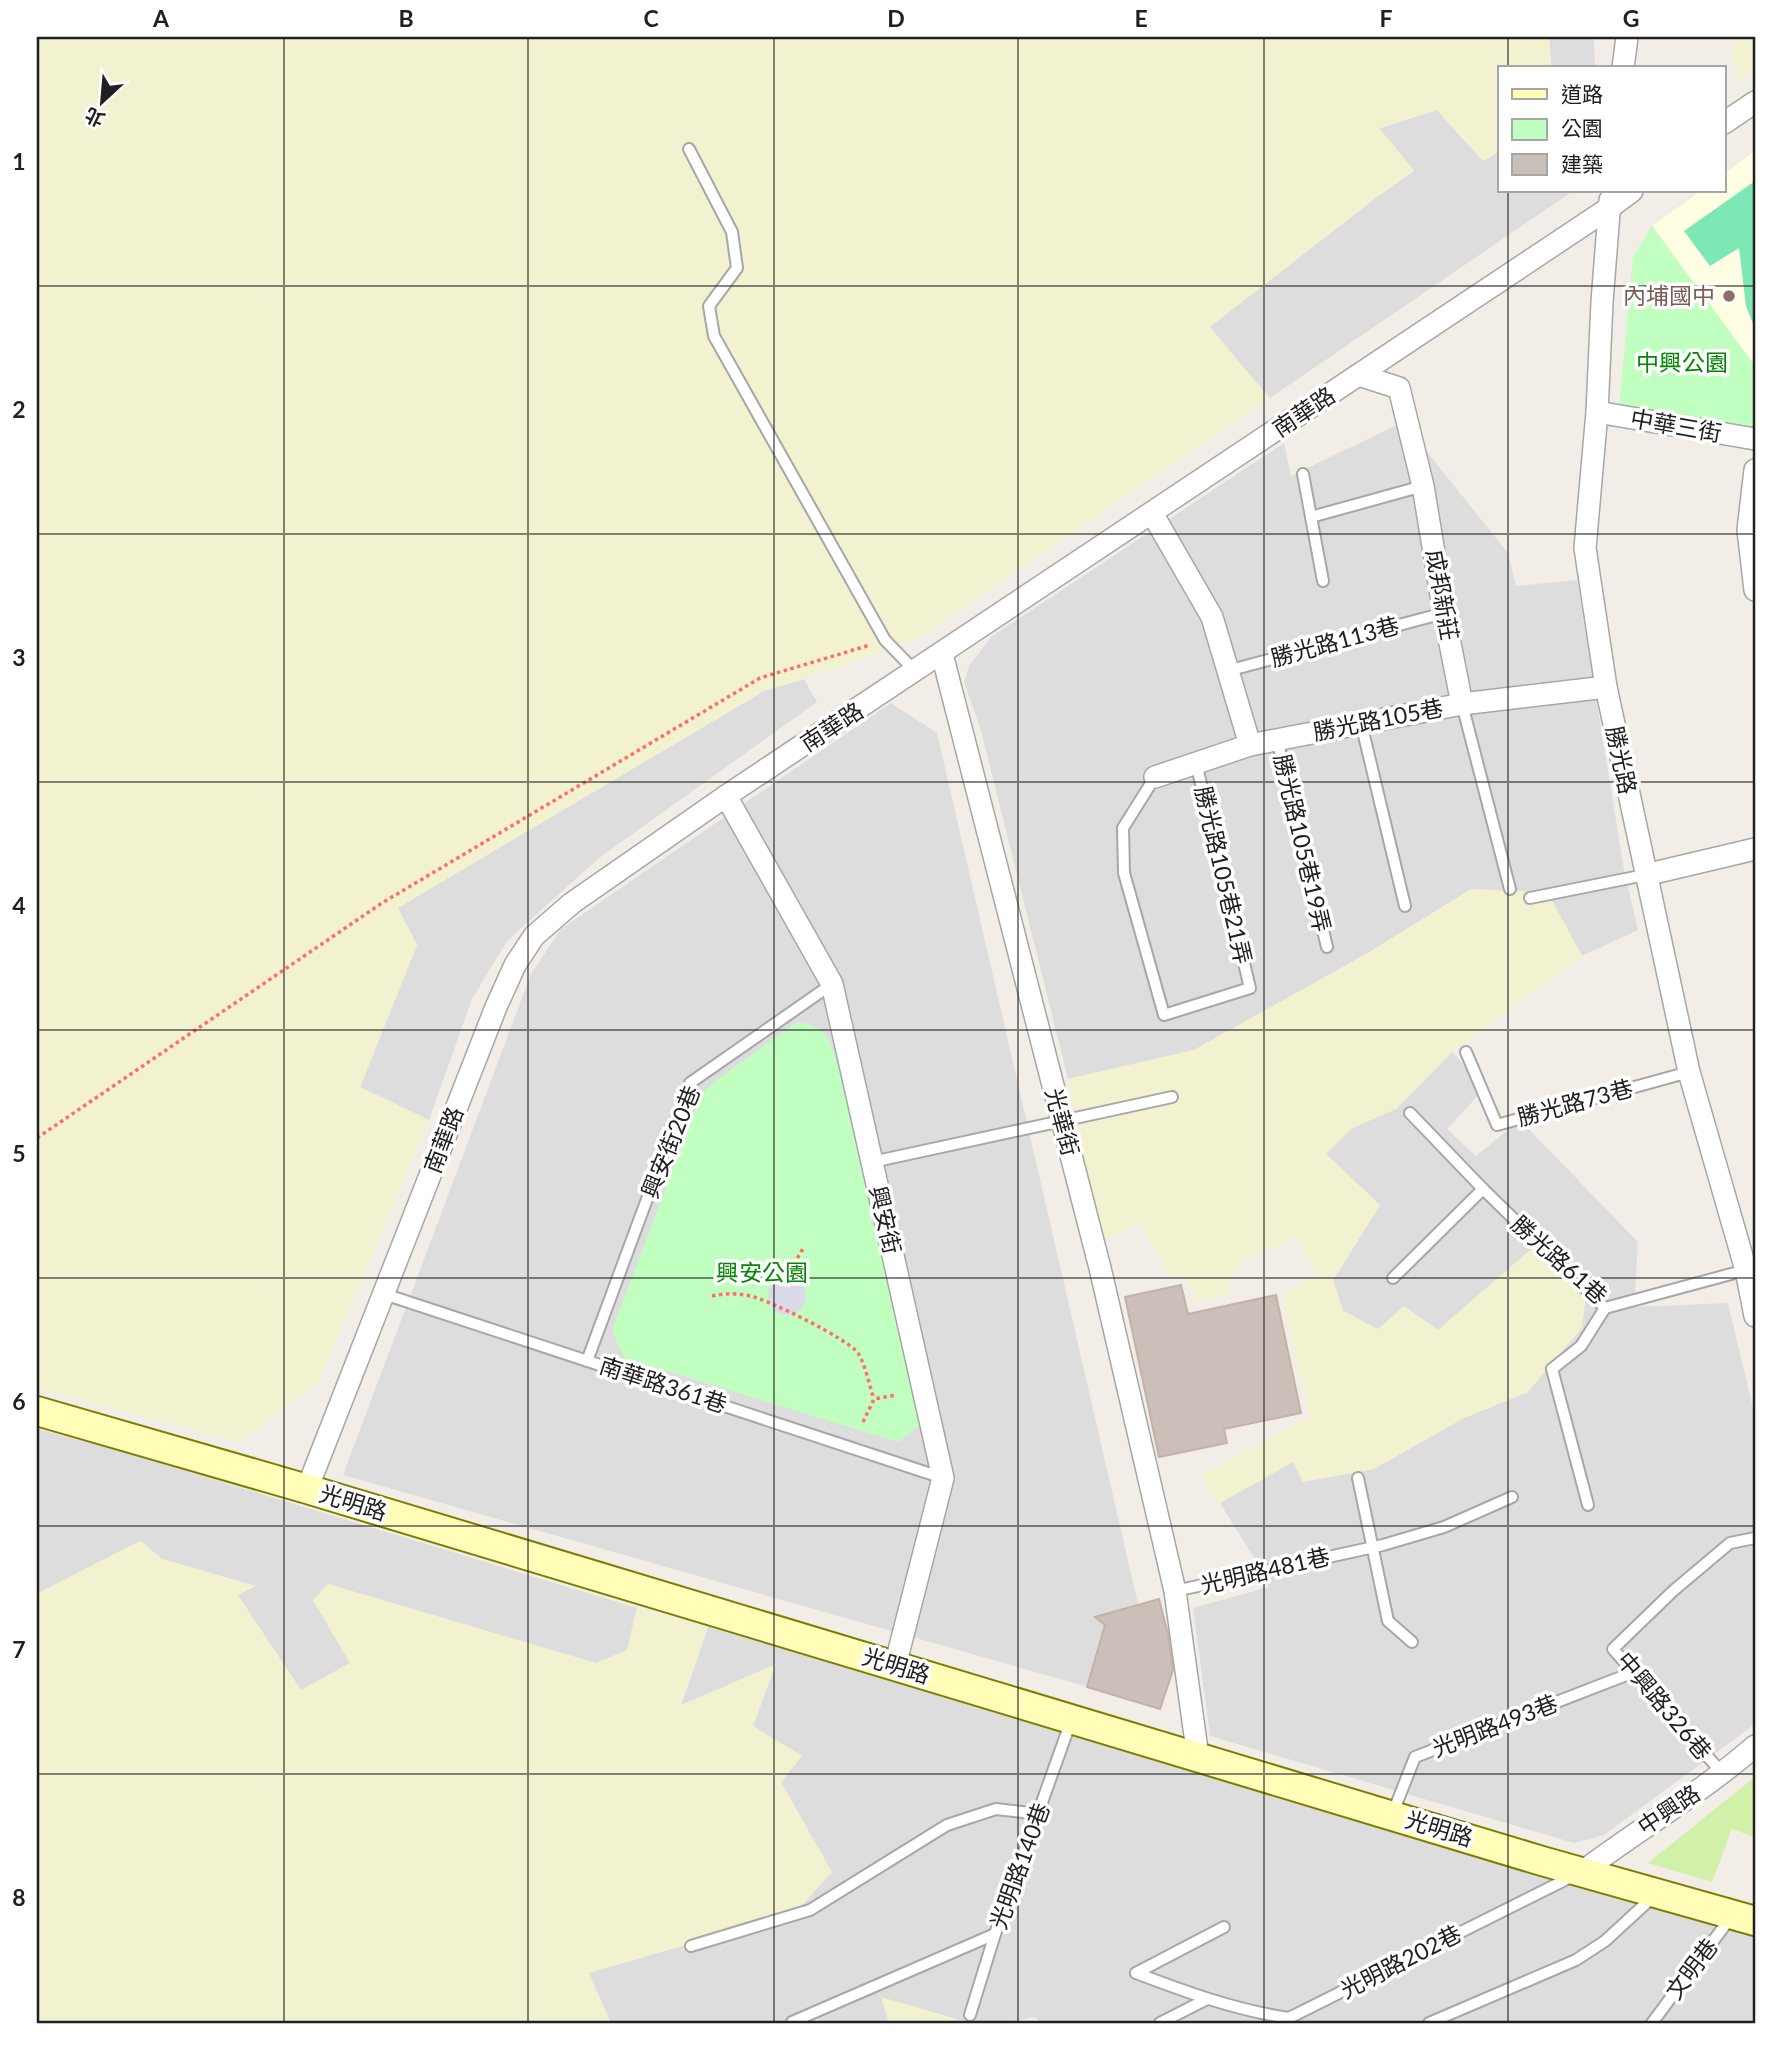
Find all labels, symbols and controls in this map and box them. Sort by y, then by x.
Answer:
text: A [152,4,170,32]
text: B [398,4,414,32]
text: C [643,4,659,32]
text: D [887,4,905,32]
text: E [1134,4,1148,32]
text: F [1379,4,1393,32]
text: G [1623,4,1639,32]
north arrow [66,66,136,136]
legend [1498,66,1726,192]
text: 道路 [1561,81,1603,106]
text: 北 [81,103,108,132]
text: 公園 [1561,115,1603,140]
text: 1 [12,147,26,175]
text: 建築 [1561,151,1603,176]
place label: 內埔國中 [1623,281,1715,309]
marker: 內埔國中 [1721,288,1737,304]
park label: 中興公園 [1636,348,1728,376]
street label: 南華路 [1267,380,1340,442]
text: 2 [12,395,26,423]
street label: 中華三街 [1628,403,1724,447]
street label: 成邦新莊 [1421,547,1465,643]
street label: 勝光路113巷 [1267,610,1402,672]
text: 3 [12,643,26,671]
street label: 勝光路105巷 [1310,693,1445,745]
street label: 南華路 [795,696,868,757]
street label: 勝光路 [1601,723,1643,796]
street label: 勝光路105巷19弄 [1269,751,1337,934]
street label: 勝光路105巷21弄 [1190,783,1258,966]
text: 4 [12,891,26,919]
street label: 勝光路73巷 [1514,1073,1636,1131]
street label: 興安街20巷 [635,1081,705,1202]
street label: 光華街 [1041,1085,1085,1159]
street label: 南華路 [418,1102,469,1177]
text: 5 [12,1139,26,1167]
street label: 興安街 [865,1183,907,1257]
street label: 勝光路61巷 [1506,1209,1613,1309]
park label: 興安公園 [716,1258,808,1286]
street label: 南華路361巷 [596,1350,730,1418]
text: 6 [12,1387,26,1415]
street label: 光明路 [316,1479,390,1526]
street label: 光明路481巷 [1197,1542,1332,1599]
text: 7 [12,1635,26,1663]
street label: 光明路 [859,1642,933,1689]
street label: 中興路326巷 [1612,1646,1718,1765]
street label: 光明路493巷 [1428,1688,1561,1762]
street label: 中興路 [1632,1778,1705,1840]
street label: 光明路140巷 [983,1799,1055,1932]
street label: 光明路 [1402,1805,1476,1852]
text: 8 [12,1883,26,1911]
street label: 光明路202巷 [1335,1919,1466,2004]
street label: 文明巷 [1659,1932,1723,2004]

